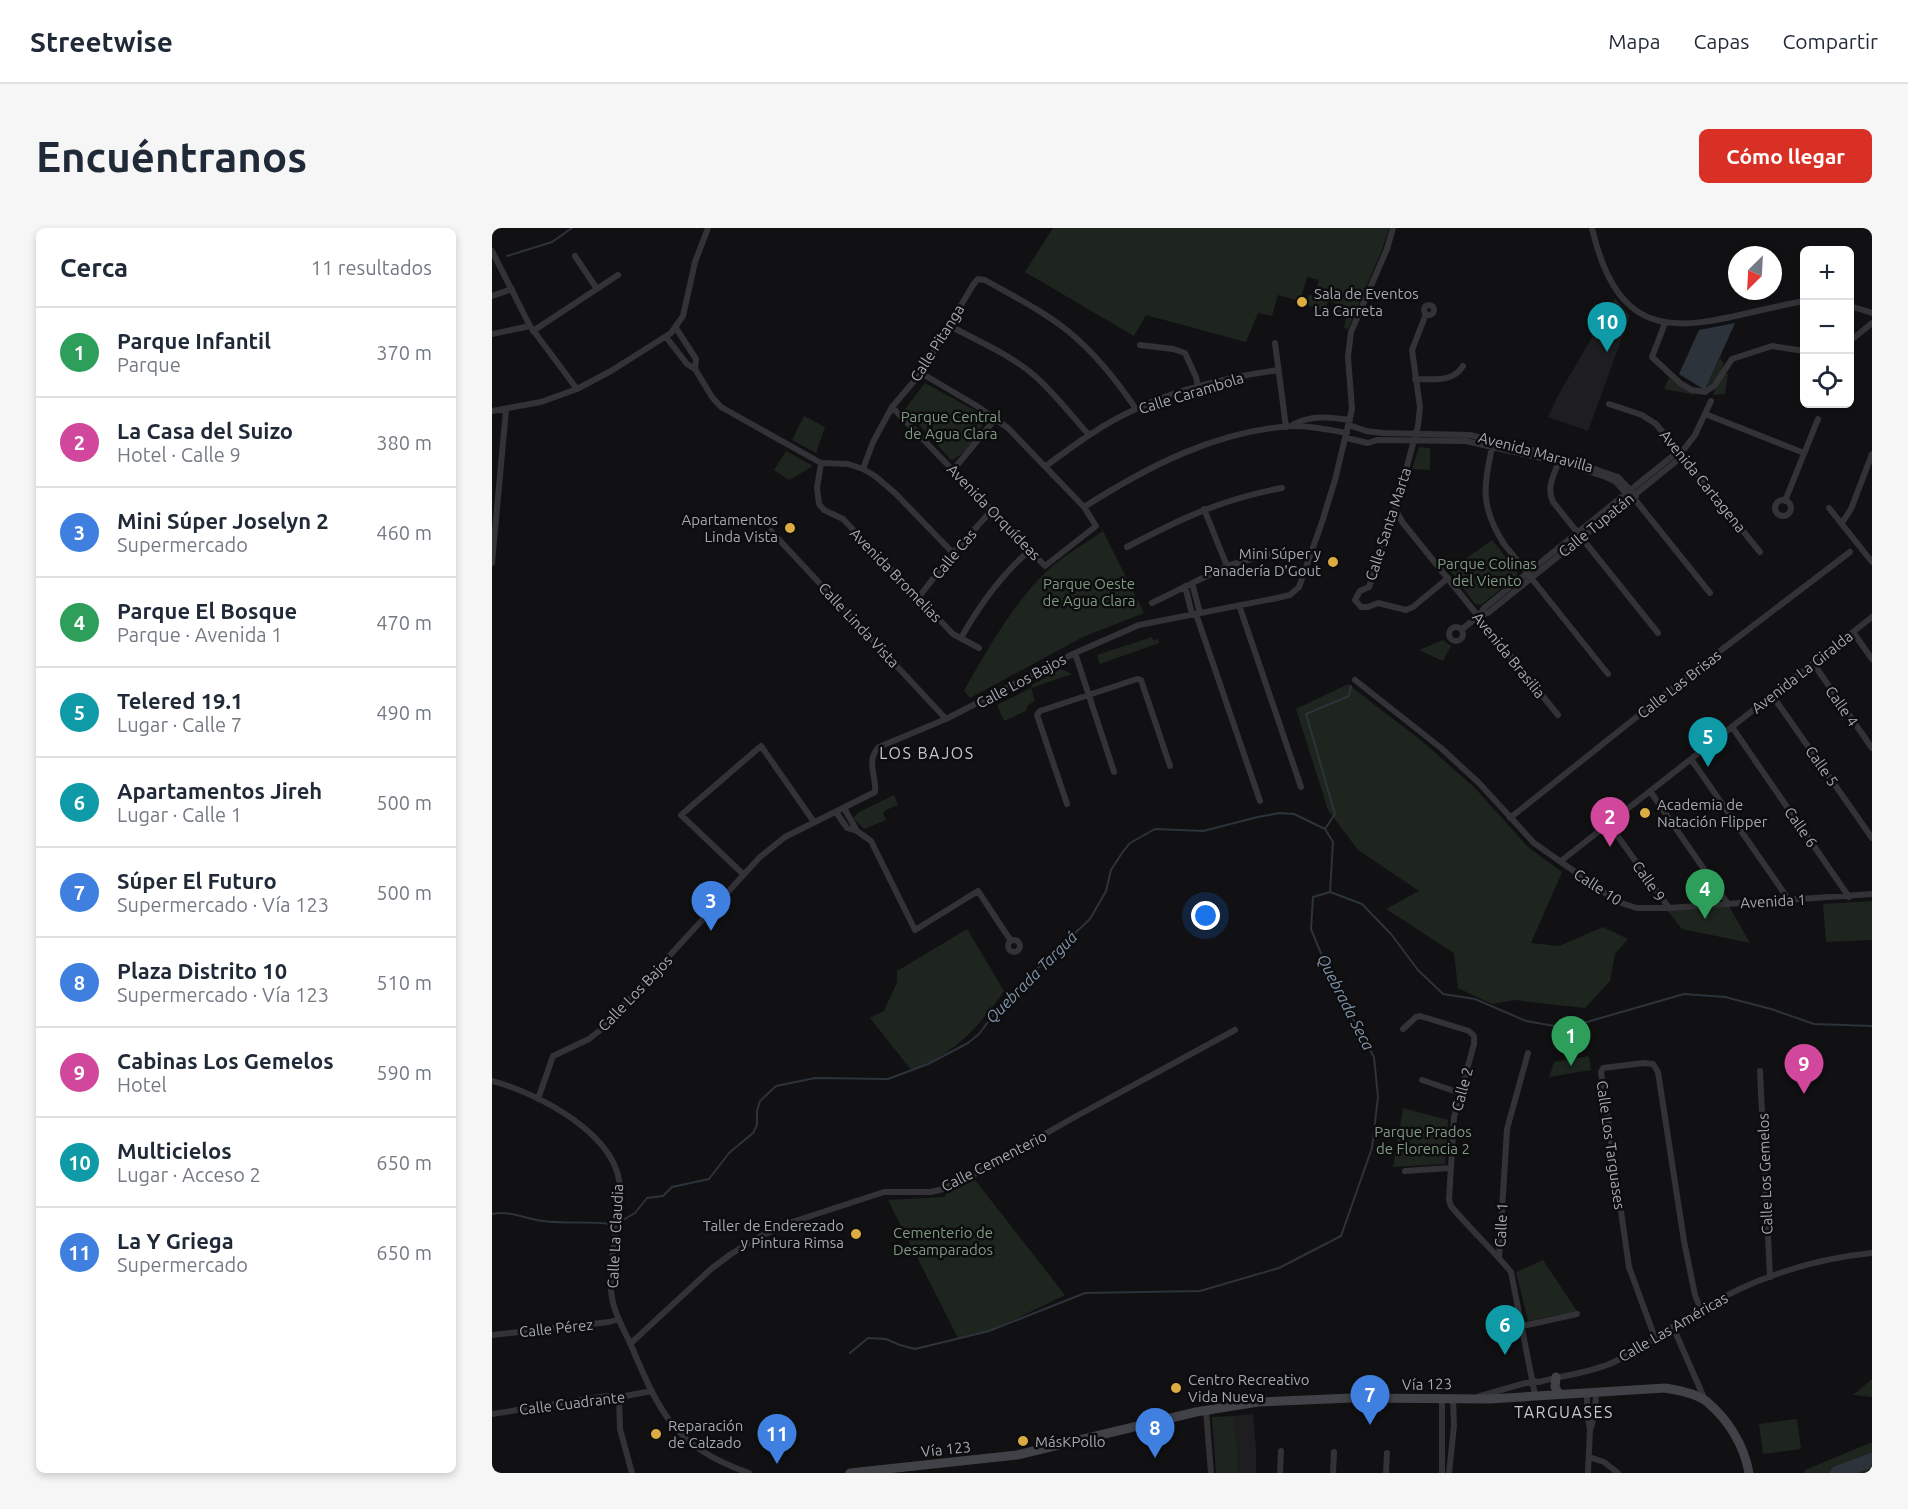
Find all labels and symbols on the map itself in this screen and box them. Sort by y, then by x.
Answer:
north arrow [1728,246,1782,300]
place label: Sala de Eventos La Carreta [1314,285,1419,319]
marker: Sala de Eventos La Carreta [1295,295,1309,309]
street label: Calle Pitanga [907,301,967,385]
pin: 10 [1588,302,1626,352]
street label: Calle Carambola [1136,369,1246,417]
park label: Parque Central de Agua Clara [901,408,1001,442]
street label: Avenida Cartagena [1657,426,1749,536]
street label: Avenida Maravilla [1477,429,1595,475]
street label: Avenida Orquídeas [944,460,1044,564]
street label: Calle Santa Marta [1362,465,1414,583]
street label: Calle Tupatán [1555,490,1637,560]
place label: Apartamentos Linda Vista [682,511,778,545]
marker: Apartamentos Linda Vista [783,521,797,535]
street label: Avenida Bromelias [847,524,945,626]
street label: Calle Cas [928,526,980,582]
place label: Mini Súper y Panadería D'Gout [1204,545,1321,579]
marker: Mini Súper y Panadería D'Gout [1326,555,1340,569]
park label: Parque Colinas del Viento [1437,555,1537,589]
park label: Parque Oeste de Agua Clara [1043,575,1135,609]
street label: Calle Linda Vista [815,579,903,671]
street label: Avenida Brasilia [1469,609,1549,701]
street label: Avenida La Giralda [1748,627,1856,717]
street label: Calle Las Brisas [1634,646,1724,722]
street label: Calle Los Bajos [973,650,1069,712]
street label: Calle 4 [1822,683,1862,729]
pin: 5 [1688,718,1728,767]
street label: Calle 5 [1802,743,1842,789]
district label: LOS BAJOS [879,744,975,762]
place label: Academia de Natación Flipper [1657,796,1768,830]
pin: 2 [1590,798,1630,847]
street label: Calle 6 [1781,804,1821,850]
marker: Academia de Natación Flipper [1638,806,1652,820]
street label: Calle 9 [1629,858,1669,904]
street label: Calle 10 [1571,865,1625,909]
pin: 4 [1686,870,1724,919]
pin: 3 [692,882,730,931]
street label: Avenida 1 [1740,891,1806,911]
your location [1191,901,1220,930]
water label: Quebrada Targuá [982,927,1081,1027]
street label: Calle Los Bajos [594,951,676,1035]
water label: Quebrada Seca [1313,951,1378,1054]
pin: 1 [1552,1016,1590,1066]
pin: 9 [1784,1044,1824,1094]
street label: Calle 2 [1448,1065,1476,1113]
street label: Calle Los Targuases [1594,1079,1628,1211]
street label: Calle Los Gemelos [1754,1113,1776,1235]
park label: Parque Prados de Florencia 2 [1374,1123,1472,1157]
street label: Calle Cementerio [938,1127,1050,1195]
street label: Calle La Claudia [604,1183,626,1289]
street label: Calle 1 [1491,1202,1511,1248]
place label: Taller de Enderezado y Pintura Rimsa [703,1217,844,1251]
park label: Cementerio de Desamparados [893,1224,993,1258]
marker: Taller de Enderezado y Pintura Rimsa [849,1227,863,1241]
street label: Calle Las Américas [1615,1289,1731,1365]
pin: 6 [1486,1306,1524,1355]
street label: Calle Pérez [518,1316,594,1340]
place label: Centro Recreativo Vida Nueva [1188,1371,1310,1405]
street label: Vía 123 [1402,1375,1452,1393]
pin: 7 [1350,1376,1390,1425]
marker: Centro Recreativo Vida Nueva [1169,1381,1183,1395]
street label: Calle Cuadrante [518,1388,626,1418]
district label: TARGUASES [1514,1403,1614,1421]
pin: 8 [1136,1408,1174,1458]
pin: 11 [758,1414,796,1464]
place label: Reparación de Calzado [668,1417,743,1451]
marker: Reparación de Calzado [649,1427,663,1441]
place label: MásKPollo [1035,1433,1106,1450]
marker: MásKPollo [1016,1434,1030,1448]
street label: Vía 123 [920,1438,972,1460]

